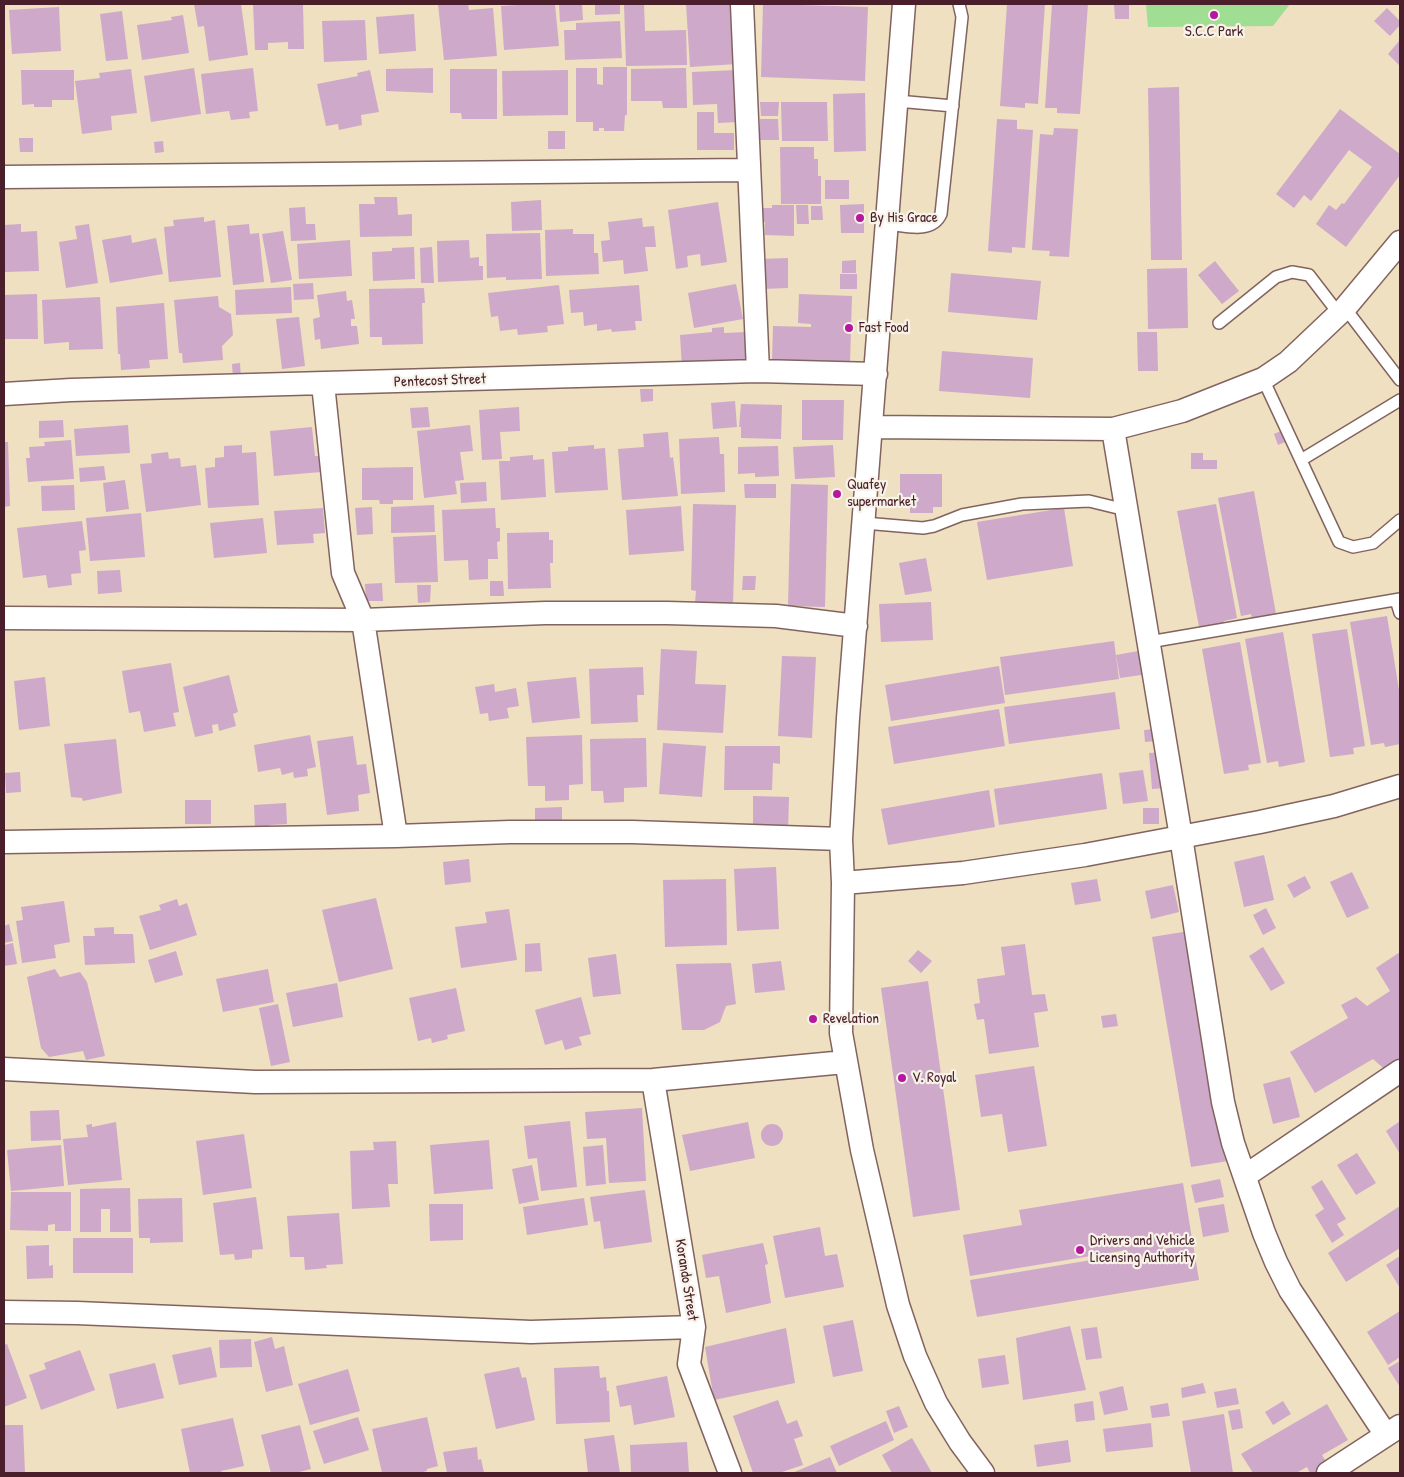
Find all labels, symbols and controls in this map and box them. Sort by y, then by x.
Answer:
marker: S.C.C Park [1208,9,1220,21]
place label: S.C.C Park [1185,23,1243,41]
place label: By His Grace [870,209,938,227]
marker: By His Grace [854,212,866,224]
place label: Fast Food [859,319,908,337]
marker: Fast Food [843,322,855,334]
street label: Pentecost Street [394,370,486,392]
place label: Quafey supermarket [847,476,916,511]
marker: Quafey supermarket [831,488,843,500]
place label: Revelation [823,1010,879,1028]
marker: Revelation [807,1013,819,1025]
place label: V. Royal [912,1069,956,1087]
marker: V. Royal [896,1072,908,1084]
place label: Drivers and Vehicle Licensing Authority [1090,1232,1195,1267]
street label: Korando Street [671,1238,701,1322]
marker: Drivers and Vehicle Licensing Authority [1074,1244,1086,1256]

